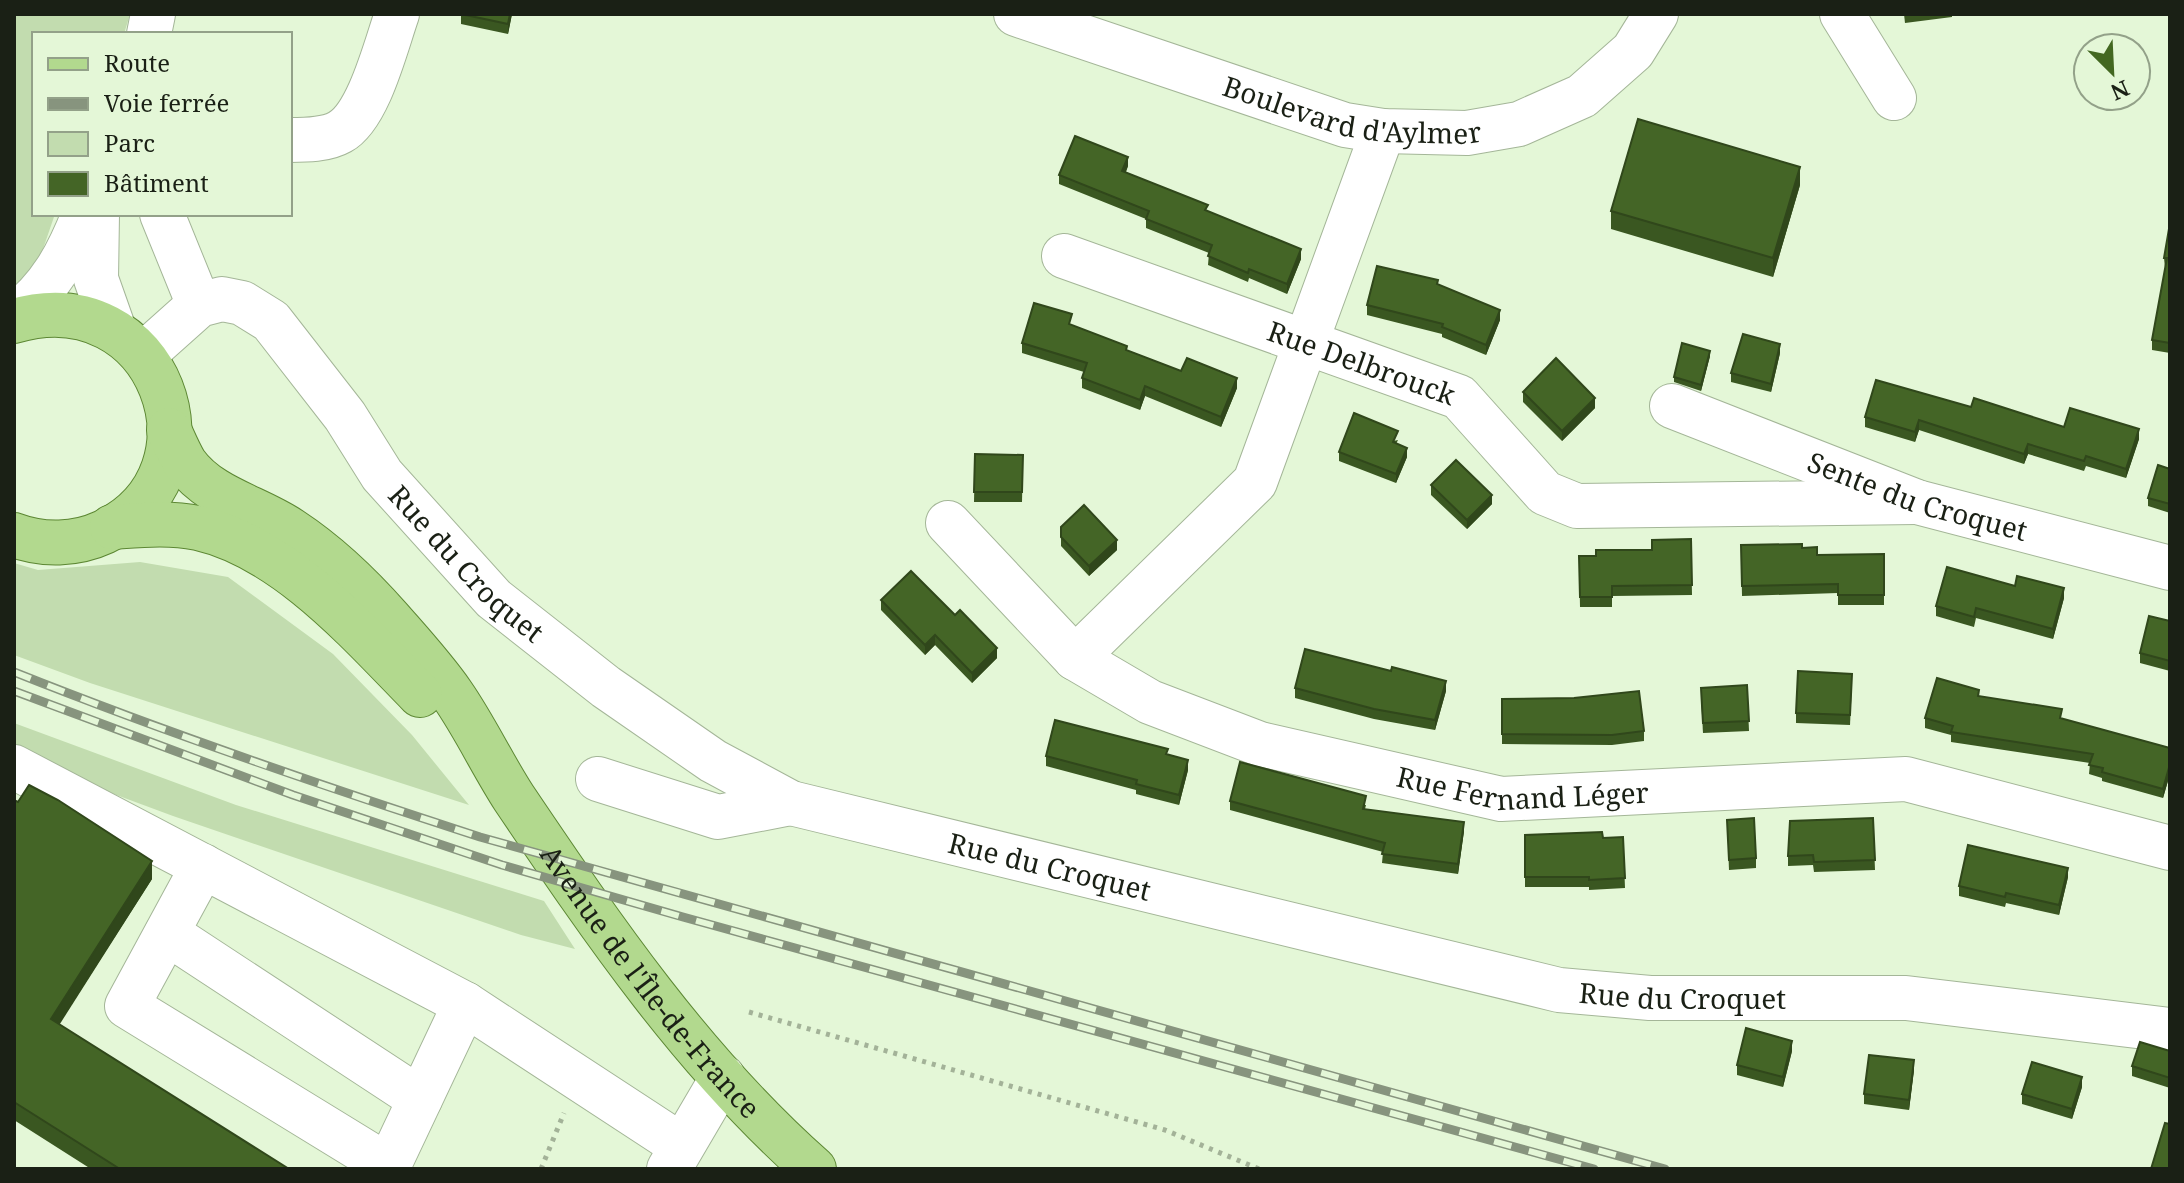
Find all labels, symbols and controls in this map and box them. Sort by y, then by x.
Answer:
legend [32,32,292,216]
north arrow [2072,32,2152,112]
text: Route [104,46,170,79]
street label: Boulevard d'Aylmer [1218,66,1484,152]
text: N [2107,74,2135,108]
text: Voie ferrée [104,86,229,119]
text: Parc [104,126,155,159]
text: Bâtiment [104,166,209,199]
street label: Rue Delbrouck [1262,311,1461,413]
street label: Sente du Croquet [1802,442,2032,549]
street label: Rue du Croquet [381,476,552,650]
street label: Rue Fernand Léger [1393,757,1650,818]
street label: Rue du Croquet [945,823,1155,909]
street label: Avenue de l'Île-de-France [532,837,769,1126]
street label: Rue du Croquet [1578,973,1786,1017]

